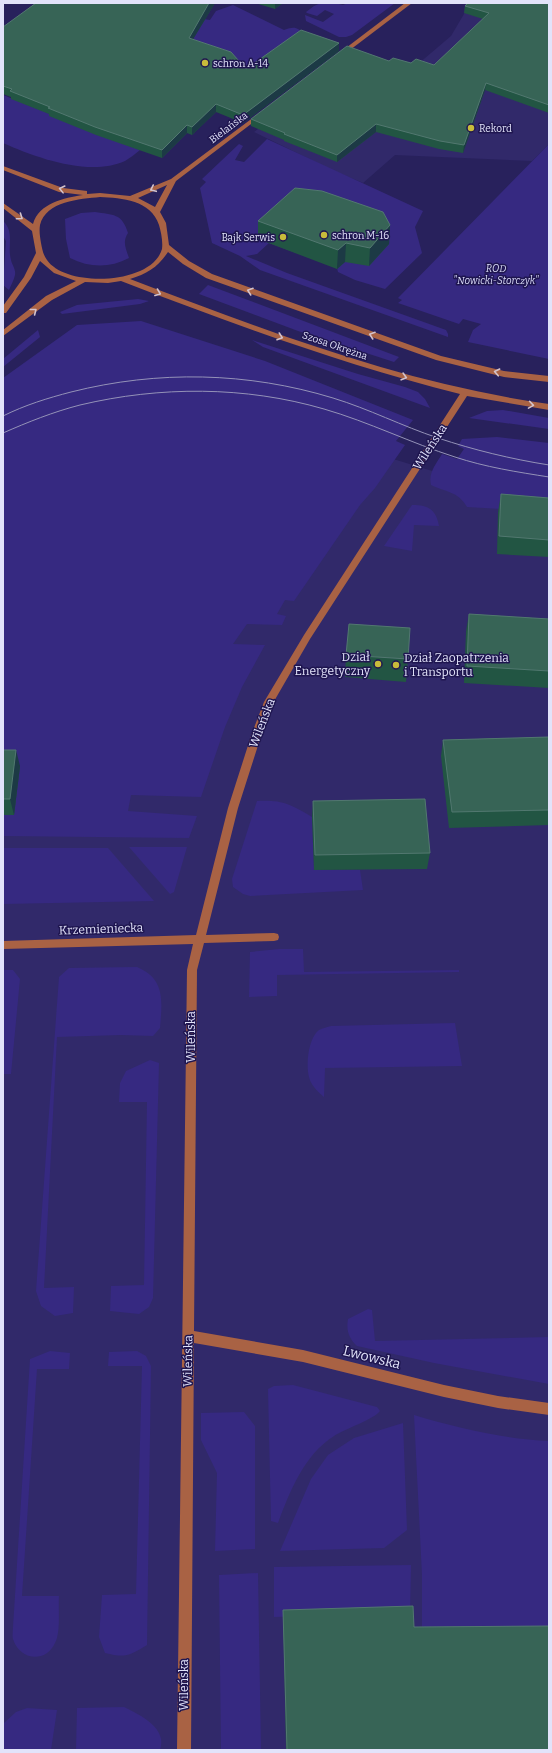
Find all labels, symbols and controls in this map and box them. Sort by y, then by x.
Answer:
marker: schron A-14 [200,58,210,68]
place label: schron A-14 [213,58,268,70]
street label: Bielańska [206,108,251,146]
marker: Rekord [466,123,476,133]
place label: Rekord [479,123,512,135]
one-way arrow [150,184,157,192]
one-way arrow [59,185,66,194]
one-way arrow [16,212,23,219]
marker: schron M-16 [319,230,329,240]
place label: schron M-16 [332,230,389,242]
place label: Bajk Serwis [221,232,275,244]
marker: Bajk Serwis [278,232,288,242]
park label: ROD "Nowicki-Storczyk" [453,263,539,287]
one-way arrow [247,287,254,295]
one-way arrow [154,288,161,296]
one-way arrow [29,308,36,315]
street label: Szosa Okrężna [301,329,369,363]
one-way arrow [369,331,376,339]
one-way arrow [277,332,284,341]
one-way arrow [493,369,500,377]
one-way arrow [400,372,407,381]
one-way arrow [528,400,534,408]
street label: Wileńska [410,421,450,472]
place label: Dział Energetyczny [295,650,371,678]
place label: Dział Zaopatrzenia i Transportu [404,651,509,679]
marker: Dział Energetyczny [373,659,383,669]
marker: Dział Zaopatrzenia i Transportu [391,660,401,670]
street label: Wileńska [246,696,278,750]
street label: Krzemieniecka [59,921,144,937]
street label: Wileńska [184,1011,198,1063]
street label: Wileńska [181,1335,195,1387]
street label: Lwowska [341,1342,403,1373]
street label: Wileńska [177,1659,191,1711]

